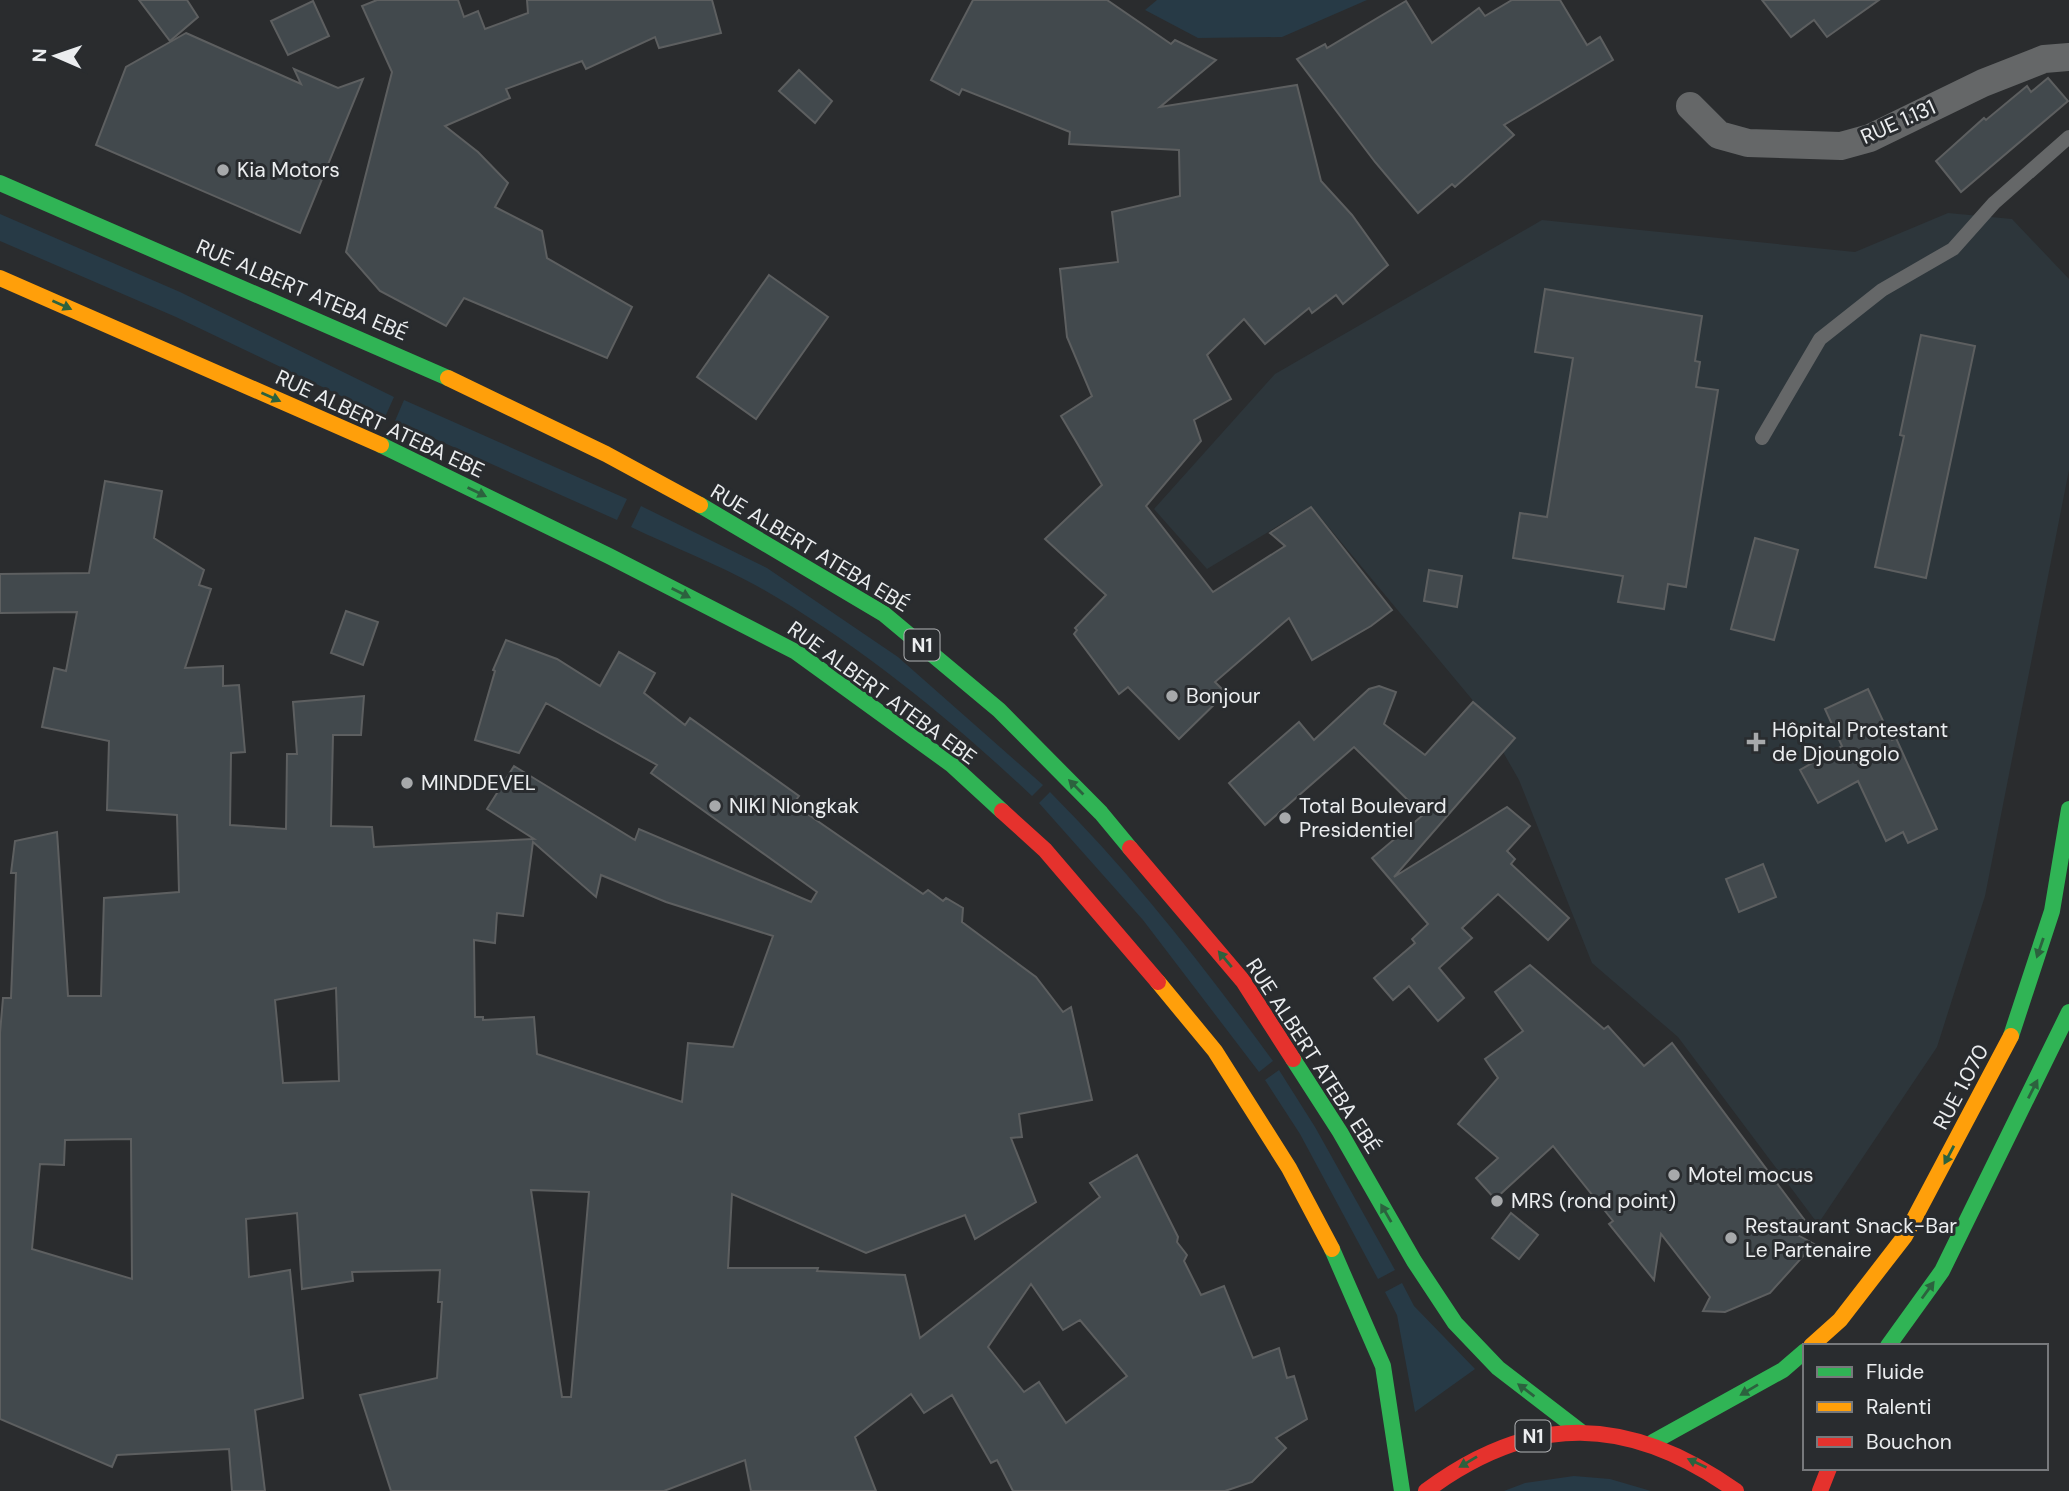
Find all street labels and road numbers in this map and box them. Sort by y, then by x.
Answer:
street label: RUE 1.131 [1856,93,1940,151]
street label: RUE ALBERT ATEBA EBÉ [192,233,412,347]
street label: RUE ALBERT ATEBA EBE [271,363,489,485]
street label: RUE ALBERT ATEBA EBÉ [705,477,915,619]
street label: RUE ALBERT ATEBA EBE [782,615,982,771]
road number: N1 [904,630,940,660]
street label: RUE ALBERT ATEBA EBÉ [1239,953,1387,1159]
street label: RUE 1.070 [1927,1039,1995,1135]
road number: N1 [1516,1420,1550,1452]

